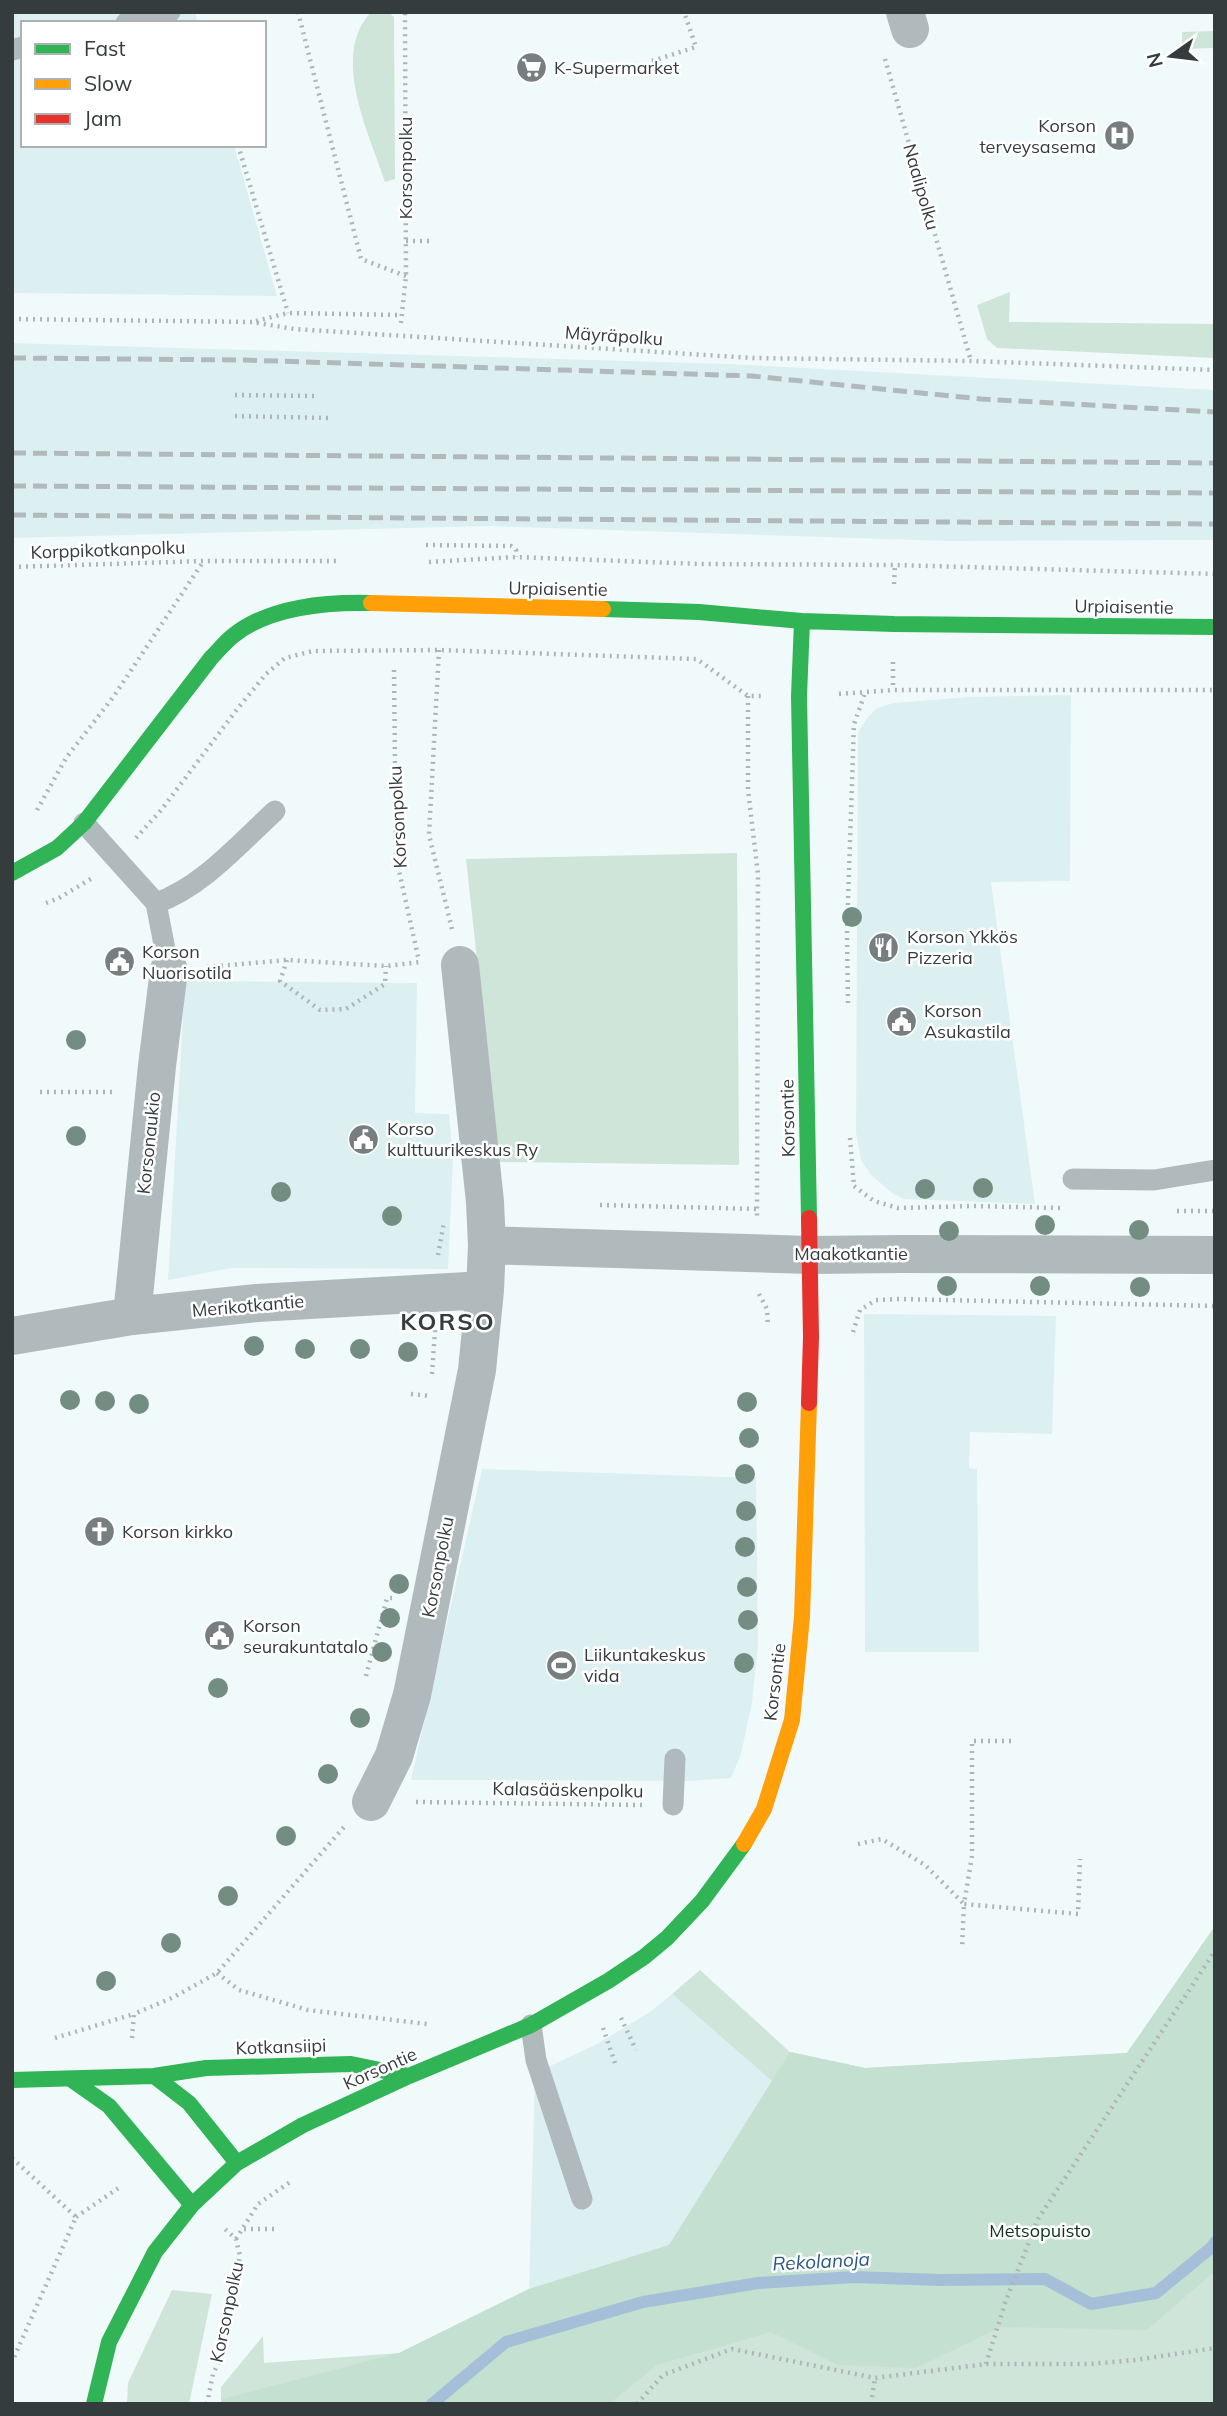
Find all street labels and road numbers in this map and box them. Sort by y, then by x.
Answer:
street label: Korsonpolku [394,117,417,219]
street label: Naalipolku [898,141,945,233]
street label: Mäyräpolku [564,321,664,350]
street label: Korppikotkanpolku [30,535,186,564]
street label: Urpiaisentie [508,576,608,601]
street label: Urpiaisentie [1074,594,1174,619]
street label: Korsonpolku [383,765,412,869]
street label: Korsontie [775,1079,800,1157]
street label: Korsonaukio [132,1091,165,1195]
street label: Maakotkantie [794,1242,908,1265]
street label: Merikotkantie [191,1289,305,1322]
street label: Korsonpolku [416,1514,459,1620]
street label: Korsontie [758,1642,791,1722]
street label: Kalasääskenpolku [492,1777,644,1802]
street label: Kotkansiipi [235,2033,327,2060]
street label: Korsontie [339,2042,420,2095]
street label: Korsonpolku [205,2259,248,2365]

